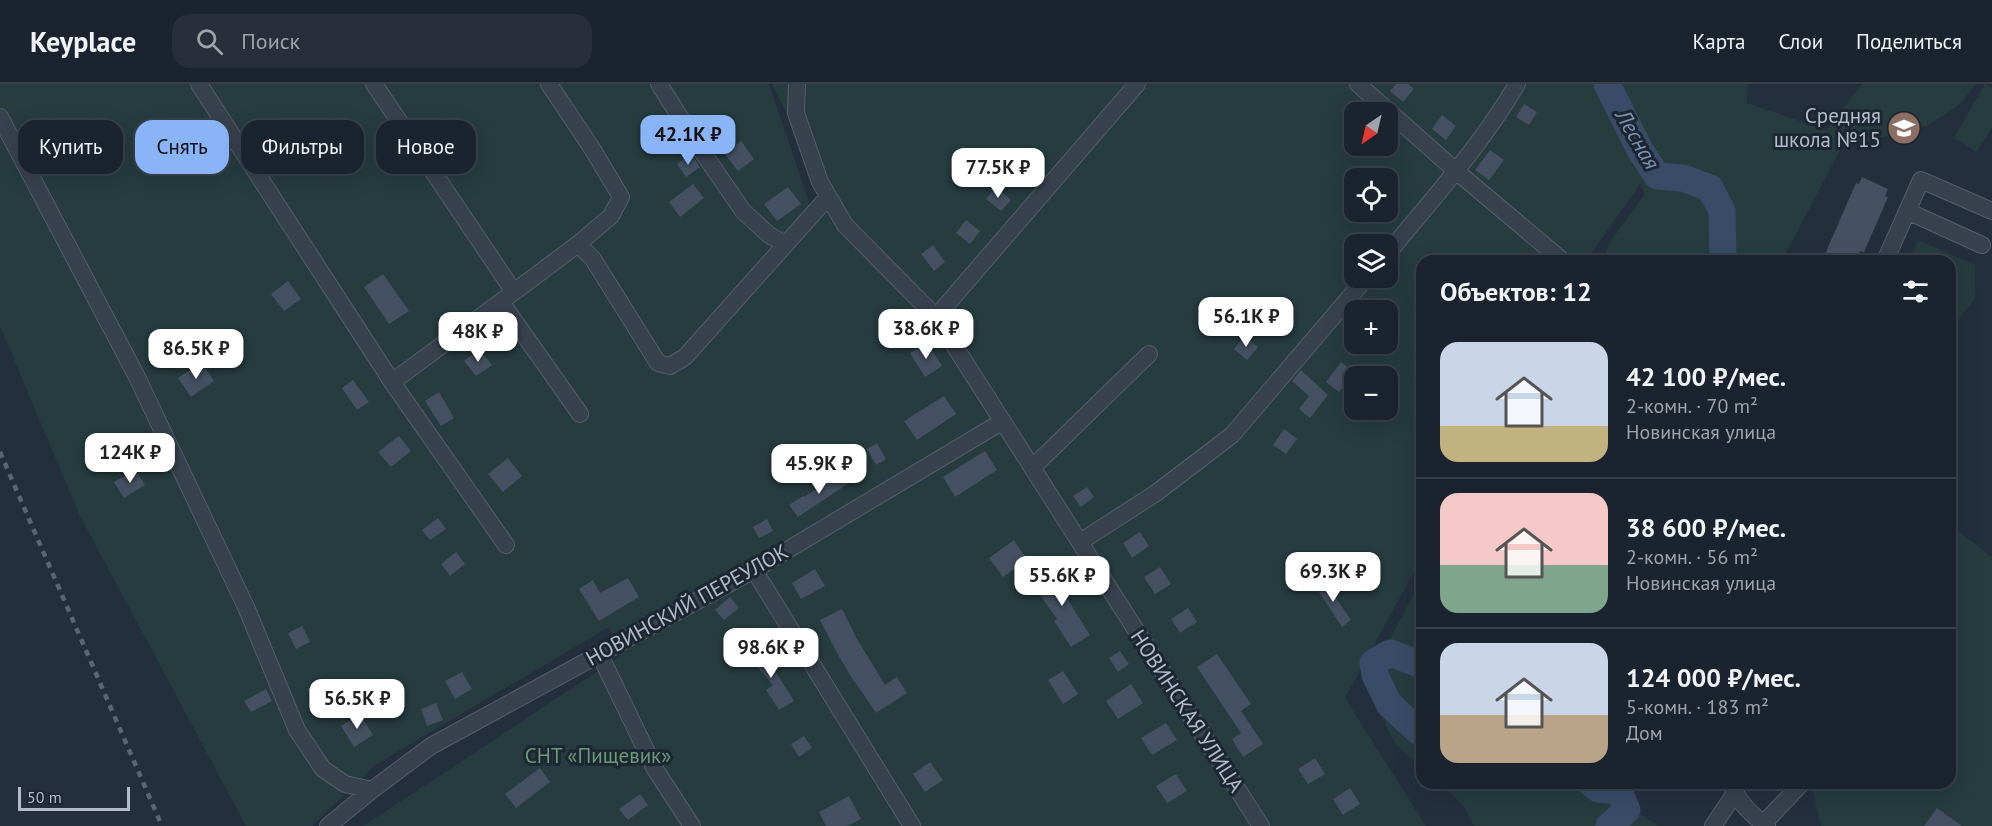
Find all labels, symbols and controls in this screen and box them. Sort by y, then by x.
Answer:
search box [172,14,592,68]
text: Keyplace [30,23,136,60]
icon: search [193,25,226,58]
text: Поиск [241,27,300,55]
text: Карта [1692,28,1745,55]
text: Слои [1778,28,1823,55]
text: Поделиться [1856,28,1962,55]
north arrow [1344,102,1398,156]
map controls [1344,102,1398,420]
place label: Средняя школа №15 [1774,102,1881,153]
water label: Лесная [1609,103,1666,174]
school or university icon: Средняя школа №15 [1886,110,1922,146]
pin: 42.1K ₽ [633,115,743,166]
chip: Купить [18,120,123,174]
chip: Снять [135,120,229,174]
chip: Фильтры [241,120,364,174]
chip: Новое [376,120,476,174]
text: 42.1K ₽ [654,121,722,147]
pin: 77.5K ₽ [943,148,1053,199]
text: 77.5K ₽ [966,154,1030,180]
button: locate [1344,168,1398,222]
button: layers [1344,234,1398,288]
text: Объектов: 12 [1440,275,1592,308]
icon: filters [1899,275,1932,308]
pin: 56.1K ₽ [1191,297,1301,348]
button: + [1344,300,1398,354]
text: 56.1K ₽ [1212,303,1280,329]
pin: 38.6K ₽ [871,309,981,360]
pin: 48K ₽ [436,312,520,363]
text: 38.6K ₽ [892,315,960,341]
text: 48K ₽ [453,318,503,344]
pin: 86.5K ₽ [141,329,251,380]
text: 86.5K ₽ [162,335,230,361]
text: 42 100 ₽/мес. [1626,360,1786,393]
button: − [1344,366,1398,420]
icon: home [1488,366,1560,438]
text: 2-комн. · 70 m² [1626,393,1758,419]
text: Новинская улица [1626,419,1776,445]
pin: 124K ₽ [81,433,179,484]
text: 124K ₽ [99,439,161,465]
pin: 45.9K ₽ [764,444,874,495]
text: 45.9K ₽ [785,450,853,476]
text: 38 600 ₽/мес. [1626,511,1786,544]
icon: home [1488,517,1560,589]
street label: НОВИНСКИЙ ПЕРЕУЛОК [581,538,793,672]
text: 2-комн. · 56 m² [1626,544,1758,570]
pin: 69.3K ₽ [1278,552,1388,603]
pin: 55.6K ₽ [1007,556,1117,607]
text: 69.3K ₽ [1299,558,1367,584]
text: 55.6K ₽ [1028,562,1096,588]
text: Новинская улица [1626,570,1776,596]
street label: НОВИНСКАЯ УЛИЦА [1125,624,1250,798]
pin: 98.6K ₽ [716,628,826,679]
text: 98.6K ₽ [737,634,805,660]
text: 124 000 ₽/мес. [1626,661,1801,694]
icon: home [1488,667,1560,739]
pin: 56.5K ₽ [302,679,412,730]
text: 56.5K ₽ [323,685,391,711]
text: 5-комн. · 183 m² [1626,694,1769,720]
text: Дом [1626,720,1663,746]
park label: СНТ «Пищевик» [525,742,671,769]
scale bar [18,784,130,812]
text: 50 m [27,787,62,807]

